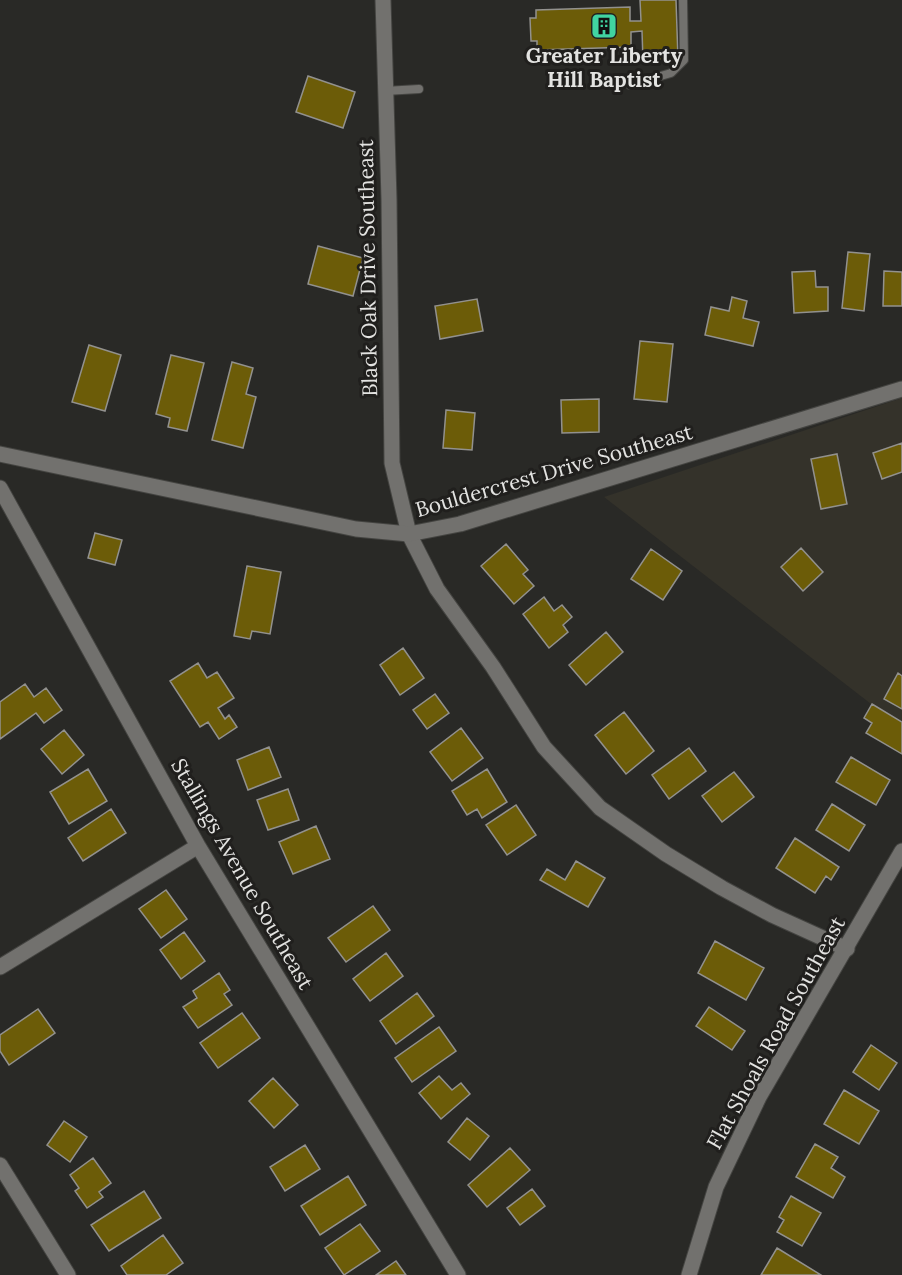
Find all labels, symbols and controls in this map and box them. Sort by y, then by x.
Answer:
building icon: Greater Liberty Hill Baptist [589,11,619,41]
place label: Greater Liberty Hill Baptist [526,42,683,93]
street label: Black Oak Drive Southeast [352,138,383,397]
street label: Bouldercrest Drive Southeast [412,418,696,523]
street label: Stallings Avenue Southeast [165,754,320,995]
street label: Flat Shoals Road Southeast [700,911,851,1154]

